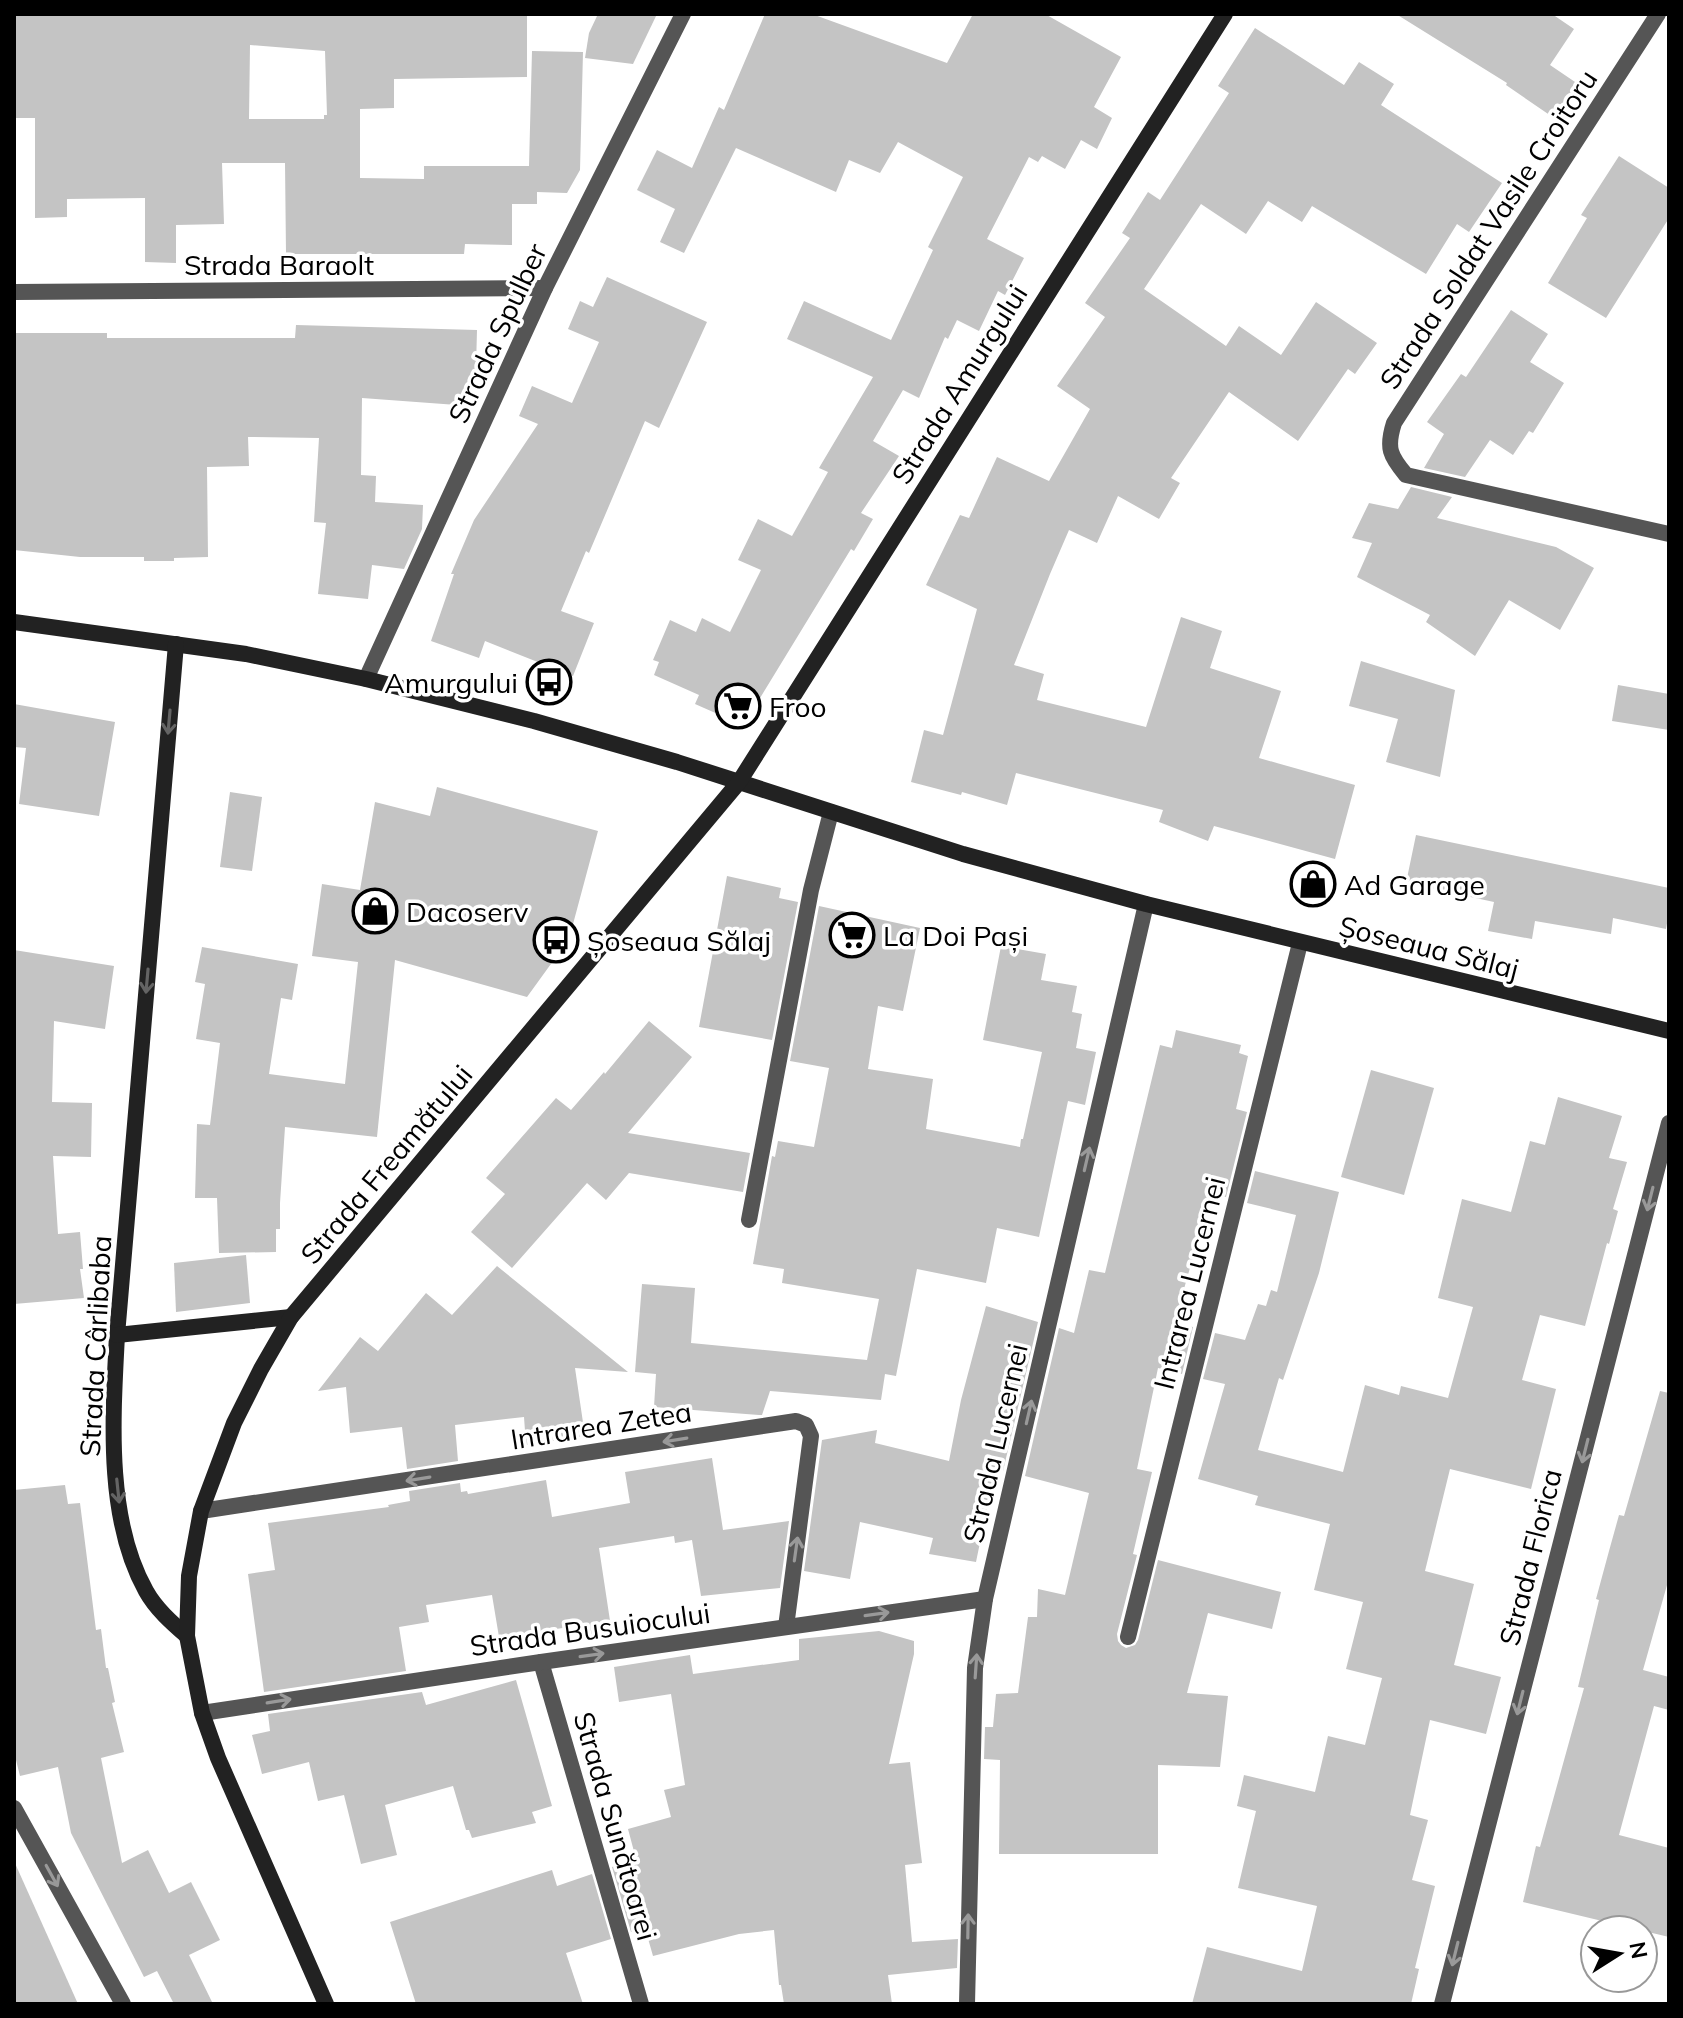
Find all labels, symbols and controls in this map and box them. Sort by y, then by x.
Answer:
street label: Strada Soldat Vasile Croitoru [1371,63,1605,395]
street label: Strada Spulber [440,237,554,428]
street label: Strada Baraolt [184,247,374,282]
street label: Strada Amurgului [884,278,1034,490]
bus stop icon: Amurgului [525,658,573,706]
place label: Amurgului [384,665,518,700]
supermarket icon: Froo [714,682,762,730]
place label: Froo [769,689,826,724]
one-way arrow [161,708,176,735]
shop icon: Ad Garage [1289,860,1337,908]
place label: Ad Garage [1344,867,1485,902]
shop icon: Dacoserv [351,887,399,935]
place label: Dacoserv [406,894,528,929]
street label: Șoseaua Sălaj [1335,908,1523,987]
supermarket icon: La Doi Pași [828,911,876,959]
bus stop icon: Șoseaua Sălaj [532,916,580,964]
place label: La Doi Pași [883,918,1028,954]
place label: Șoseaua Sălaj [587,923,771,959]
one-way arrow [139,967,154,994]
street label: Strada Freamătului [292,1057,480,1271]
one-way arrow [1080,1146,1095,1172]
street label: Intrarea Lucernei [1146,1173,1232,1393]
one-way arrow [1641,1186,1656,1211]
street label: Strada Cârlibaba [72,1234,118,1458]
street label: Strada Lucernei [955,1340,1035,1546]
street label: Intrarea Zetea [508,1393,694,1457]
one-way arrow [1022,1400,1037,1425]
one-way arrow [663,1433,688,1448]
one-way arrow [1576,1437,1591,1463]
street label: Strada Florica [1491,1465,1569,1649]
one-way arrow [406,1472,431,1487]
one-way arrow [111,1478,126,1503]
one-way arrow [789,1537,804,1562]
street label: Strada Busuiocului [468,1595,712,1663]
one-way arrow [864,1606,889,1621]
one-way arrow [579,1647,604,1662]
one-way arrow [968,1653,983,1680]
one-way arrow [1511,1689,1526,1715]
one-way arrow [266,1693,291,1708]
street label: Strada Sunătoarei [567,1708,665,1944]
one-way arrow [44,1864,60,1887]
one-way arrow [961,1913,976,1940]
north arrow [1579,1914,1659,1994]
text: N [1623,1939,1654,1961]
one-way arrow [1447,1941,1462,1967]

